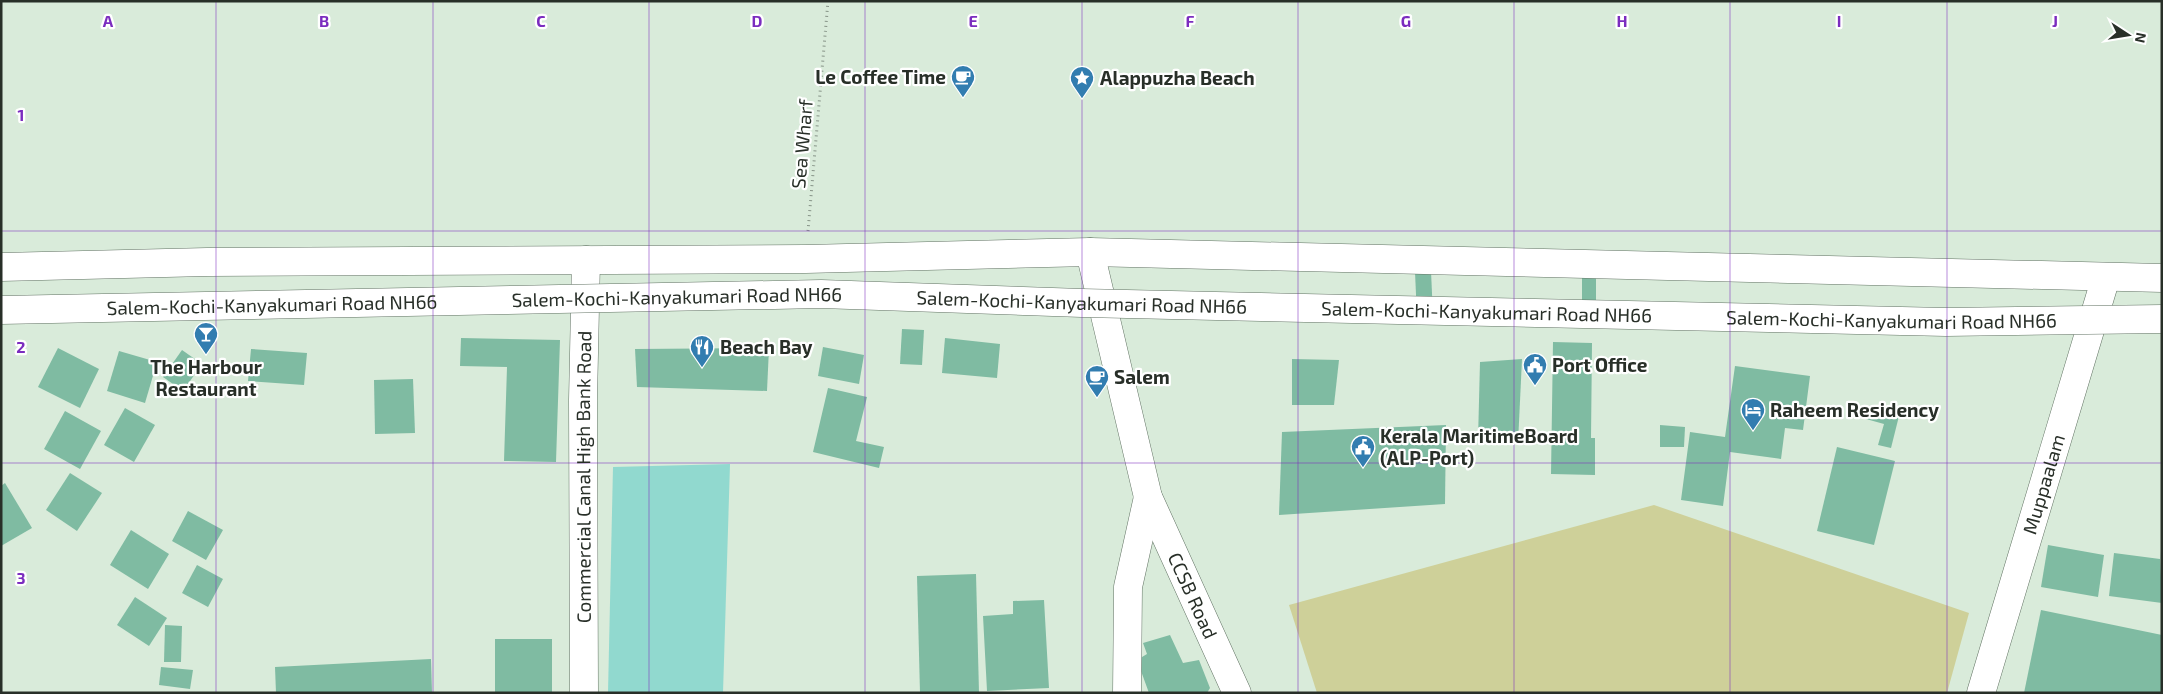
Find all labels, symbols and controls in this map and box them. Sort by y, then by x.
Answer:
north arrow [2103,10,2153,60]
text: A [103,11,114,30]
text: B [319,11,329,30]
text: C [536,11,546,30]
text: D [752,11,763,30]
text: E [968,11,978,30]
text: F [1186,11,1195,30]
text: G [1401,11,1411,30]
text: H [1616,11,1628,30]
text: I [1837,11,1841,30]
text: J [2052,11,2058,30]
text: N [2132,31,2151,45]
cafe icon: Le Coffee Time [950,64,976,98]
place label: Le Coffee Time [815,65,946,88]
place icon: Alappuzha Beach [1069,65,1095,99]
place label: Alappuzha Beach [1100,66,1255,89]
street label: Sea Wharf [786,98,817,190]
text: 1 [18,105,24,124]
street label: Salem-Kochi-Kanyakumari Road NH66 [511,282,843,311]
street label: Salem-Kochi-Kanyakumari Road NH66 [916,285,1247,318]
street label: Salem-Kochi-Kanyakumari Road NH66 [106,289,438,319]
street label: Salem-Kochi-Kanyakumari Road NH66 [1321,296,1652,327]
street label: Salem-Kochi-Kanyakumari Road NH66 [1726,305,2057,333]
bar icon: The Harbour Restaurant [193,321,219,355]
street label: Commercial Canal High Bank Road [571,330,595,623]
restaurant icon: Beach Bay [689,334,715,368]
place label: Beach Bay [720,335,813,359]
text: 2 [16,337,26,356]
public building icon: Port Office [1522,352,1548,386]
place label: Port Office [1552,353,1648,376]
place label: The Harbour Restaurant [150,355,262,400]
cafe icon: Salem [1084,364,1110,398]
place label: Salem [1114,365,1170,388]
hotel icon: Raheem Residency [1740,397,1766,431]
place label: Raheem Residency [1770,398,1939,422]
place label: Kerala MaritimeBoard (ALP-Port) [1380,424,1578,469]
street label: Muppaalam [2017,431,2069,537]
public building icon: Kerala MaritimeBoard (ALP-Port) [1350,434,1376,468]
street label: CCSB Road [1164,549,1223,642]
text: 3 [16,568,26,587]

